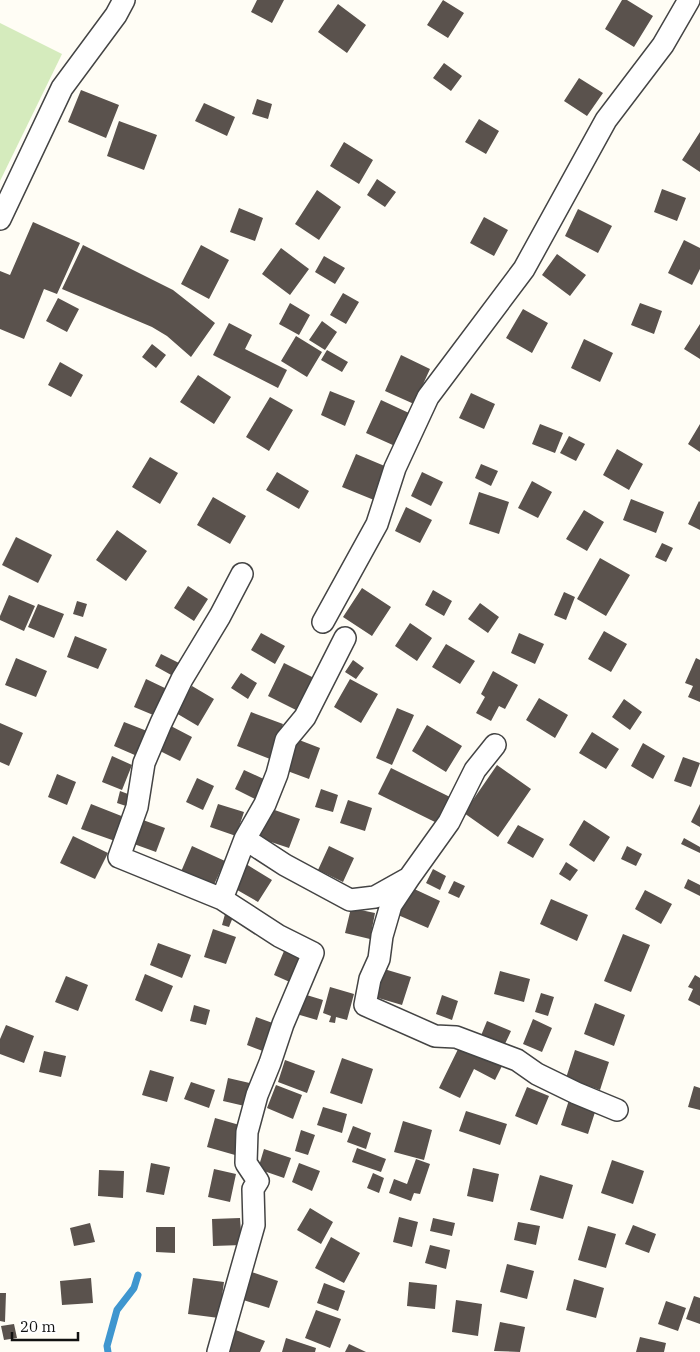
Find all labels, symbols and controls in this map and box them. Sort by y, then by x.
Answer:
scale bar [12,1310,79,1342]
text: 20 m [20,1317,56,1336]

